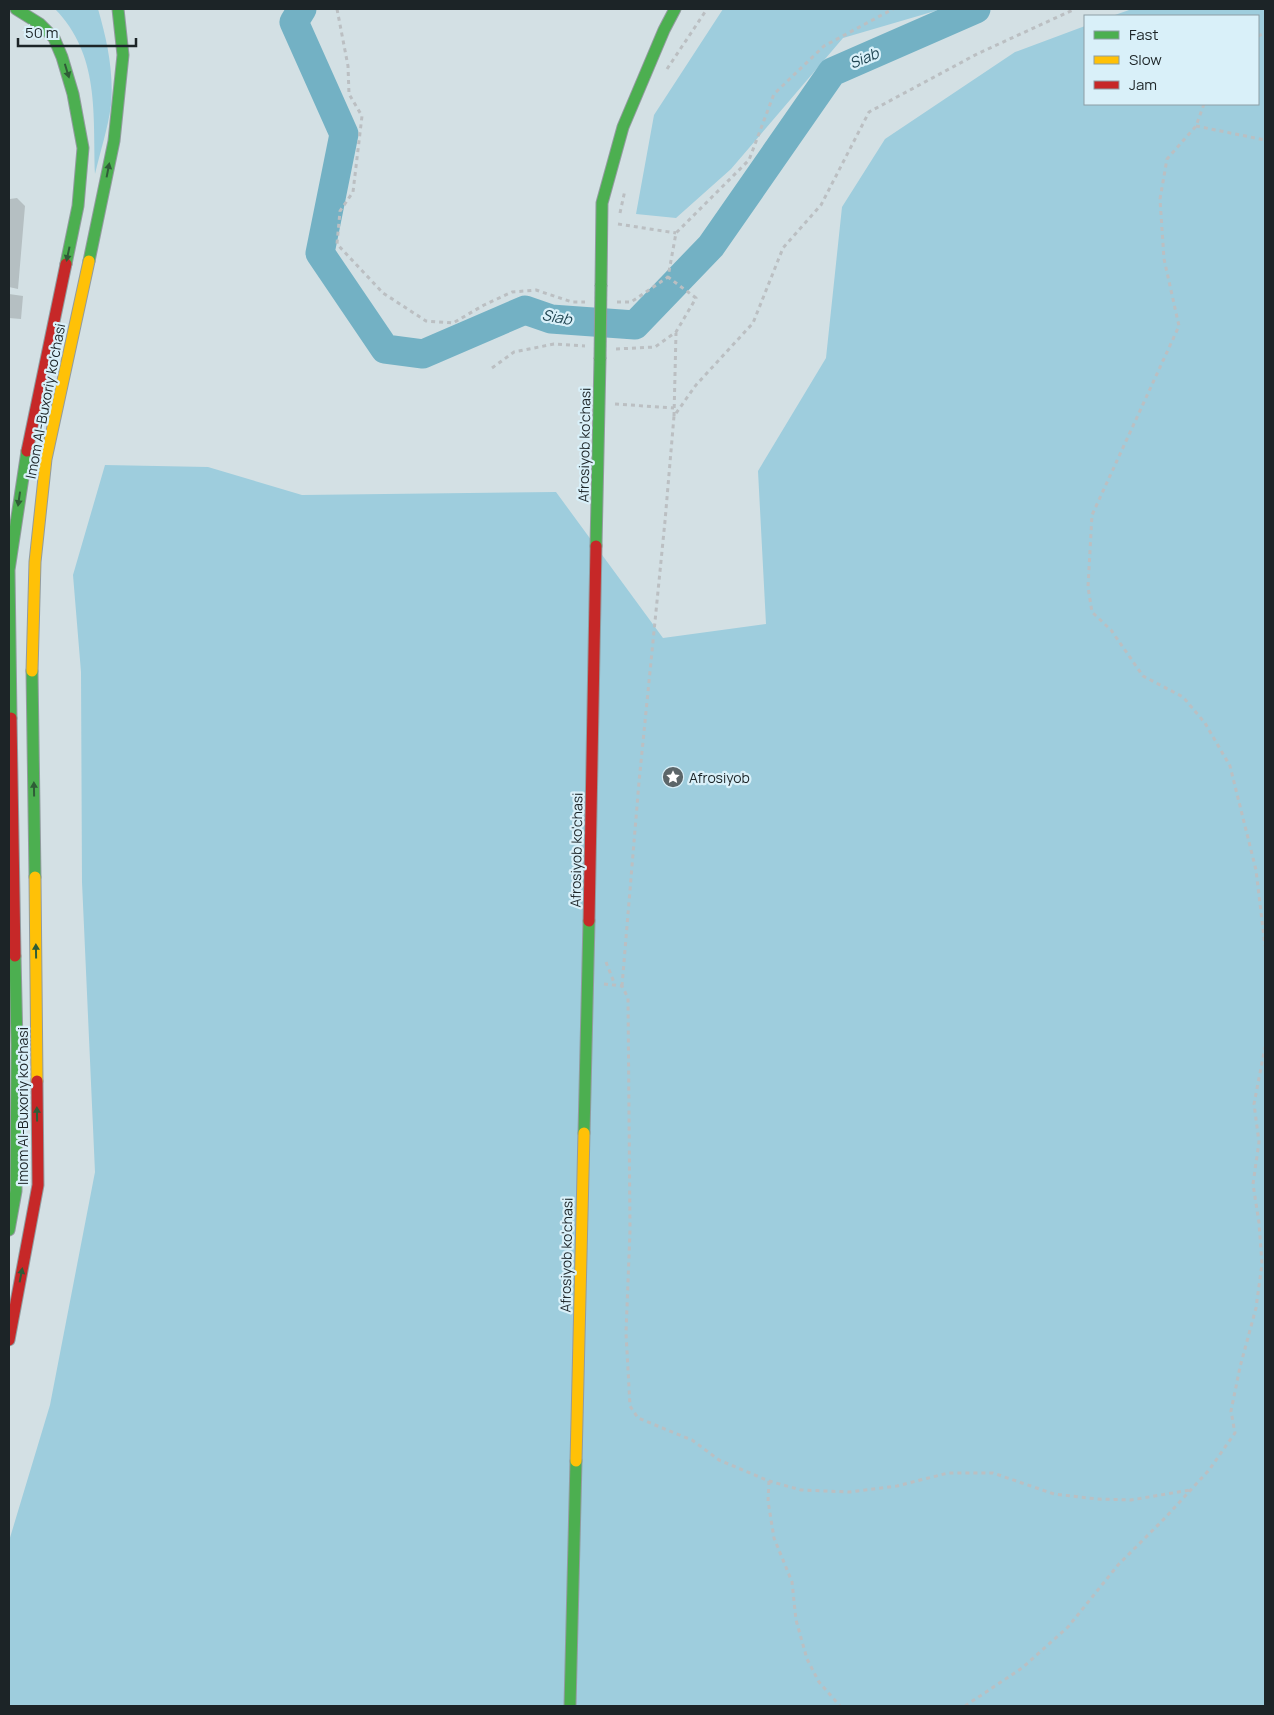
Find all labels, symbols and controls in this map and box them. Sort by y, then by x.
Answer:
scale bar [18,15,135,47]
legend [1084,15,1259,105]
text: 50 m [25,22,59,43]
text: Fast [1129,24,1158,45]
water label: Siab [846,42,883,74]
text: Slow [1129,49,1162,70]
one-way arrow [63,64,71,79]
text: Jam [1129,74,1157,95]
one-way arrow [105,162,113,178]
one-way arrow [64,246,72,262]
water label: Siab [540,304,575,330]
street label: Imom Al-Buxoriy ko'chasi [21,322,69,480]
street label: Afrosiyob ko'chasi [573,387,595,503]
one-way arrow [15,491,23,507]
place icon: Afrosiyob [661,765,685,789]
place label: Afrosiyob [689,768,750,787]
one-way arrow [30,781,38,797]
street label: Afrosiyob ko'chasi [565,792,587,908]
one-way arrow [31,943,39,959]
street label: Imom Al-Buxoriy ko'chasi [13,1027,32,1185]
one-way arrow [33,1105,41,1121]
street label: Afrosiyob ko'chasi [555,1197,577,1313]
one-way arrow [17,1267,25,1282]

